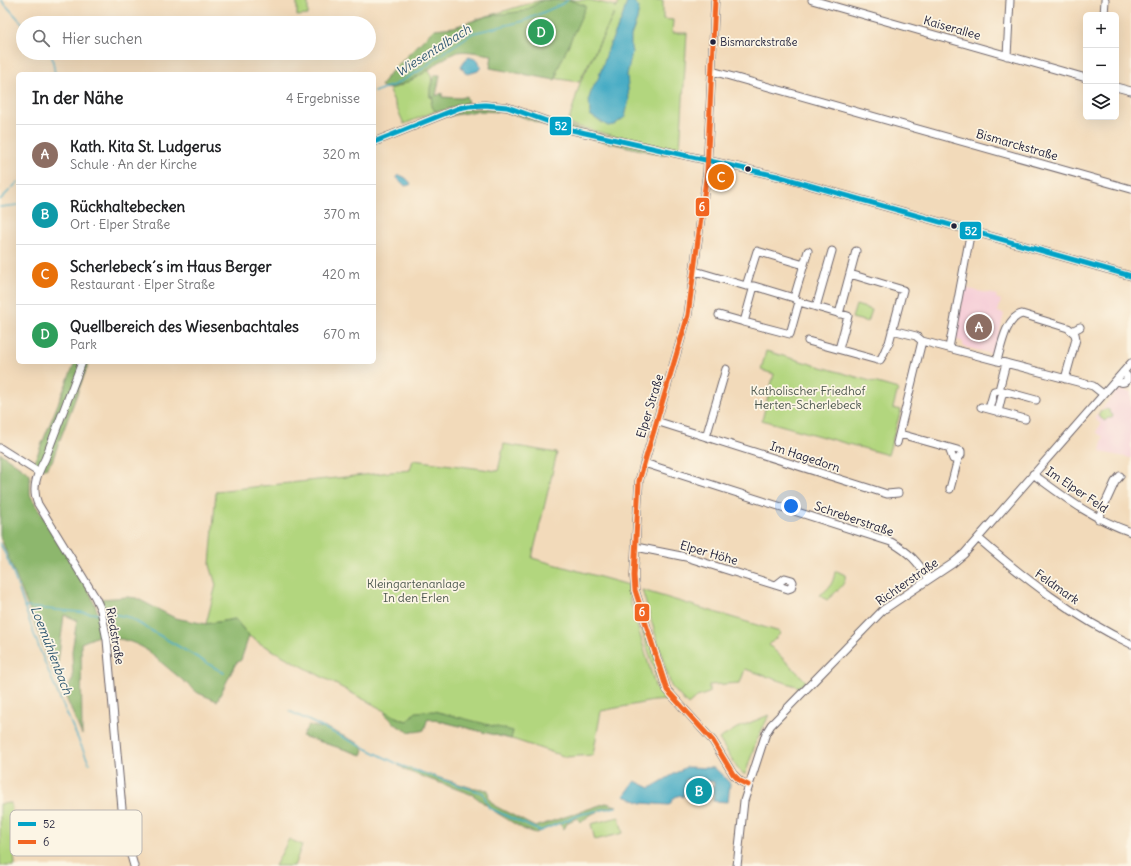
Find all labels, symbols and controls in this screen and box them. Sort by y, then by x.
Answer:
street label: Kaiserallee [922,12,982,43]
map controls [1083,12,1119,120]
button: + [1083,12,1119,48]
search box [16,16,376,60]
pin: D [528,17,554,47]
water label: Wiesentalbach [393,20,474,80]
icon: search [30,27,52,49]
text: Hier suchen [62,29,142,48]
place label: Bismarckstraße [720,35,798,49]
marker: Bismarckstraße [708,37,718,47]
button: − [1083,48,1119,84]
button: layers [1083,84,1119,120]
text: In der Nähe [32,87,124,109]
text: 4 Ergebnisse [286,90,360,107]
line badge: 52 [549,116,572,136]
text: 52 [555,119,567,133]
street label: Bismarckstraße [974,126,1060,163]
text: Kath. Kita St. Ludgerus [70,137,221,156]
text: A [41,146,49,163]
text: 320 m [322,146,360,163]
text: Schule · An der Kirche [70,156,197,173]
pin: C [708,162,734,192]
unlabelled marker [743,164,753,174]
text: Rückhaltebecken [70,197,185,216]
line badge: 6 [695,197,710,217]
text: 6 [699,200,705,214]
text: B [41,206,49,223]
text: 370 m [323,206,360,223]
text: Ort · Elper Straße [70,216,170,233]
unlabelled marker [949,221,959,231]
line badge: 52 [959,221,982,240]
text: 52 [965,224,977,238]
text: Scherlebeck´s im Haus Berger [70,257,272,276]
text: C [41,266,49,283]
text: 420 m [322,266,360,283]
text: Restaurant · Elper Straße [70,276,215,293]
pin: A [966,312,992,342]
text: Quellbereich des Wiesenbachtales [70,317,299,336]
text: D [40,326,50,343]
text: 670 m [323,326,360,343]
text: Park [70,336,97,353]
street label: Elper Straße [633,372,666,440]
park label: Katholischer Friedhof Herten-Scherlebeck [751,383,867,412]
street label: Im Hagedorn [768,438,842,475]
street label: Im Elper Feld [1043,463,1111,516]
your location [781,496,801,516]
street label: Schreberstraße [813,498,896,539]
street label: Elper Höhe [678,537,740,568]
street label: Richterstraße [873,555,941,609]
street label: Feldmark [1032,566,1082,607]
park label: Kleingartenanlage In den Erlen [367,576,465,605]
water label: Loemühlenbach [27,603,76,697]
line badge: 6 [634,603,650,622]
text: 6 [639,605,645,619]
street label: Riedstraße [103,606,128,666]
pin: B [686,776,712,806]
legend [10,810,142,856]
text: 52 [43,817,55,831]
text: 6 [43,835,49,849]

